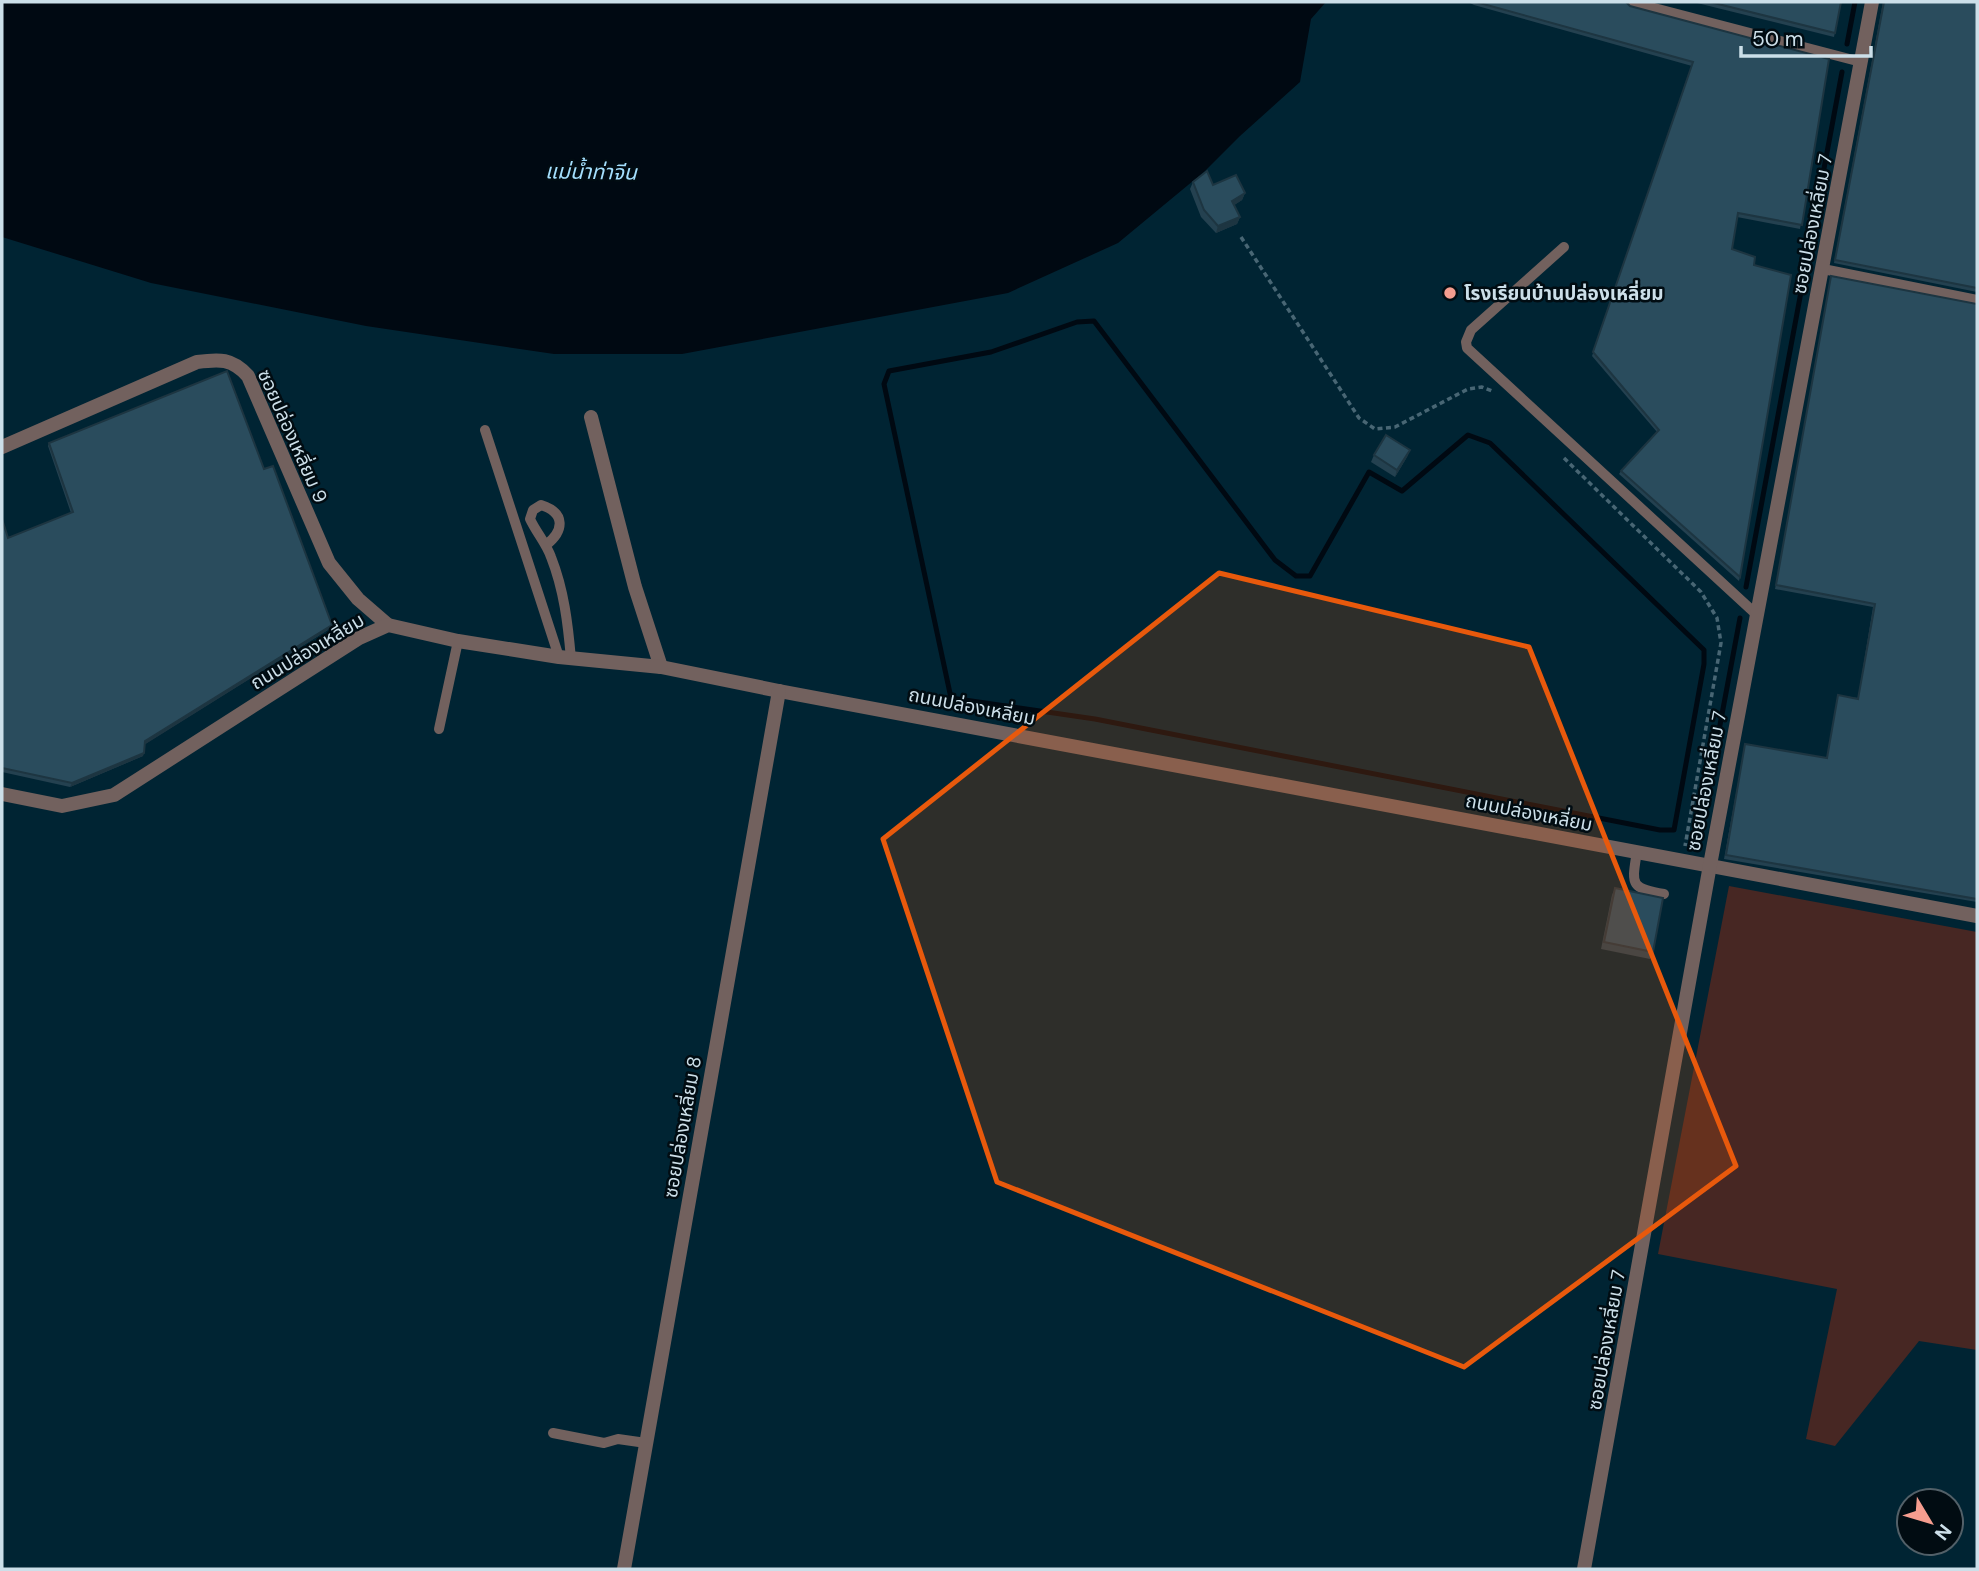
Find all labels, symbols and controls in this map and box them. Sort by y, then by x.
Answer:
scale bar [1741,14,1870,58]
text: 50 m [1752,25,1803,53]
street label: ซอยปล่องเหลี่ยม 7 [1786,152,1838,296]
water label: แม่น้ำท่าจีน [545,156,638,187]
place label: โรงเรียนบ้านปล่องเหลี่ยม [1464,280,1664,306]
marker: โรงเรียนบ้านปล่องเหลี่ยม [1442,285,1458,301]
street label: ซอยปล่องเหลี่ยม 9 [252,365,334,507]
street label: ถนนปล่องเหลี่ยม [245,607,369,695]
street label: ถนนปล่องเหลี่ยม [906,681,1038,731]
street label: ซอยปล่องเหลี่ยม 7 [1680,709,1732,853]
street label: ถนนปล่องเหลี่ยม [1463,787,1595,837]
street label: ซอยปล่องเหลี่ยม 8 [657,1054,707,1200]
street label: ซอยปล่องเหลี่ยม 7 [1581,1268,1631,1412]
north arrow [1895,1487,1965,1557]
text: N [1929,1519,1957,1545]

